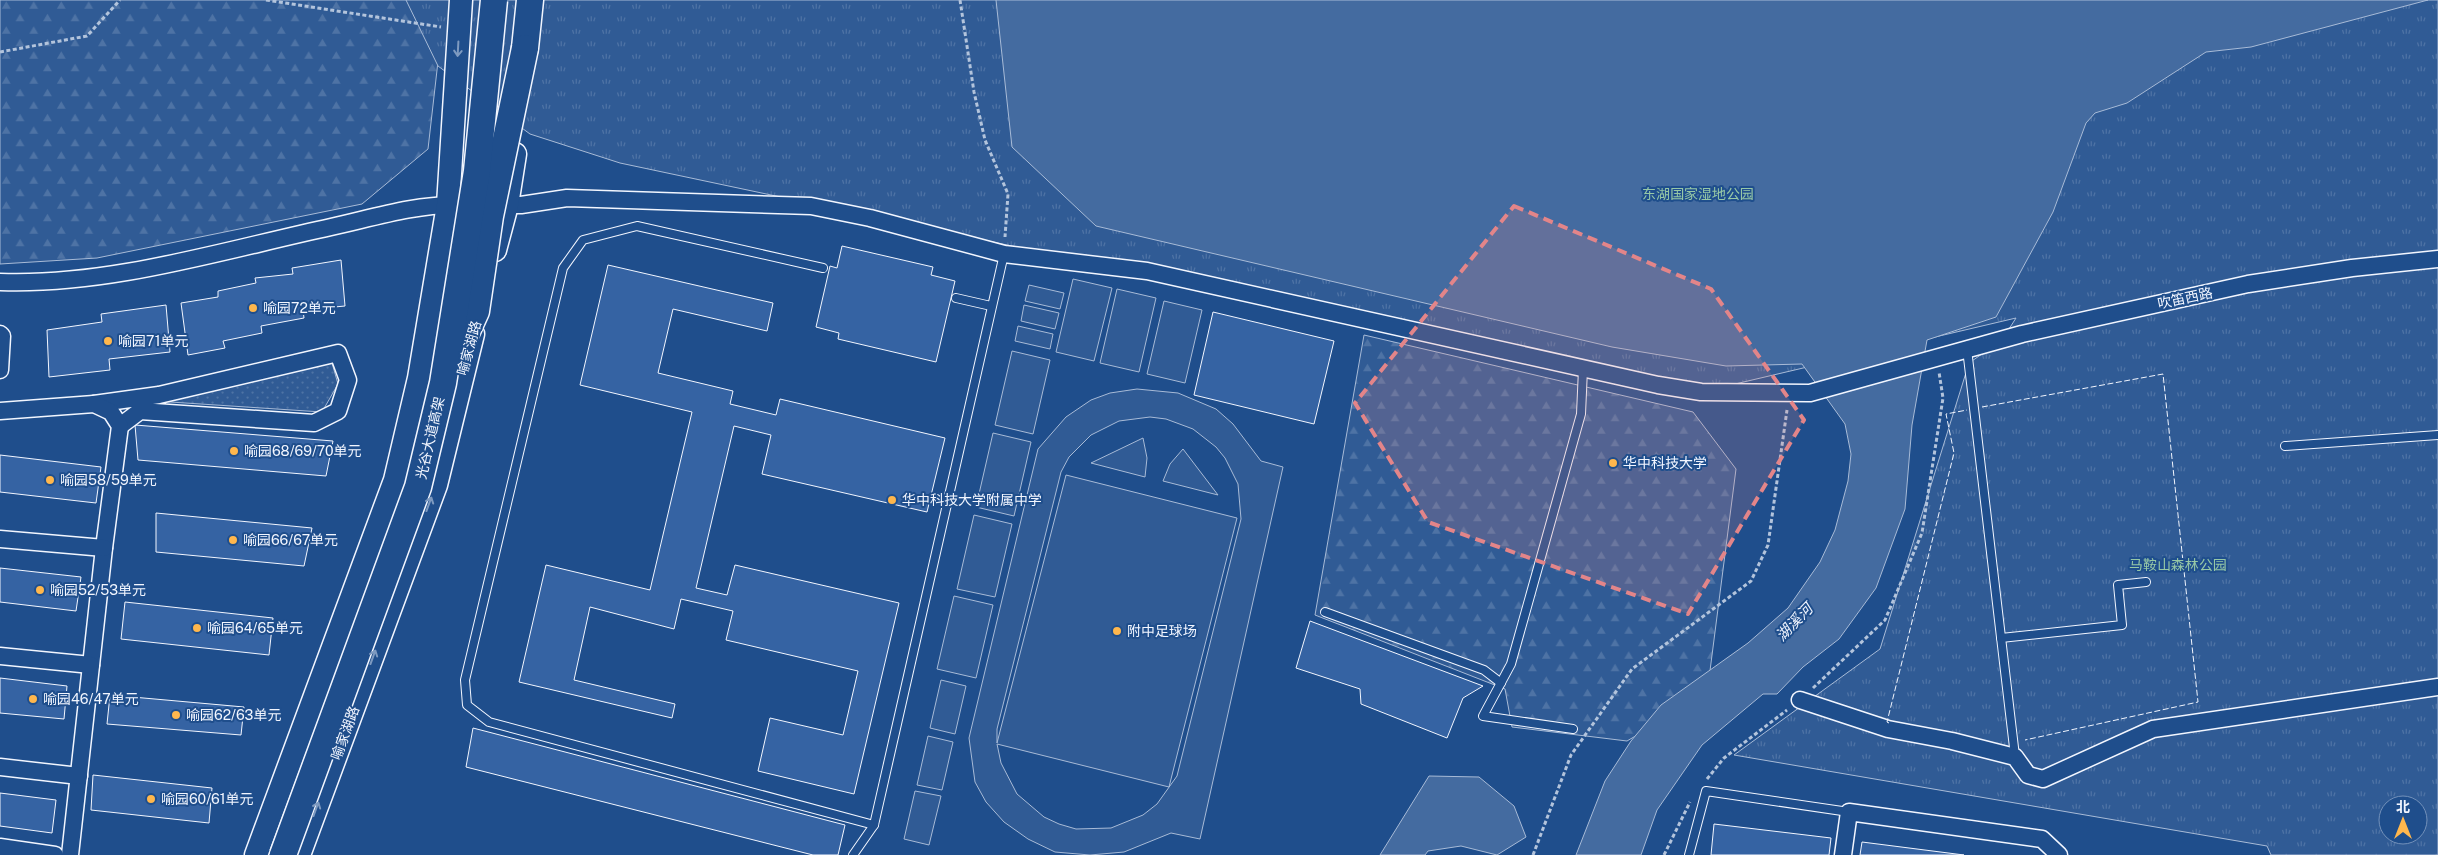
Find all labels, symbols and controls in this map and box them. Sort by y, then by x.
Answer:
one-way arrow [453,40,462,56]
park label: 东湖国家湿地公园 [1642,186,1754,202]
street label: 吹笛西路 [2156,284,2214,312]
place label: 喻园72单元 [263,300,336,316]
marker: 喻园72单元 [247,302,259,314]
street label: 喻家湖路 [454,319,484,377]
place label: 喻园71单元 [118,333,188,349]
marker: 喻园71单元 [102,335,114,347]
street label: 光谷大道高架 [413,395,447,481]
place label: 喻园68/69/70单元 [244,443,362,459]
marker: 喻园68/69/70单元 [228,445,240,457]
place label: 华中科技大学 [1623,455,1707,471]
marker: 华中科技大学 [1607,457,1619,469]
place label: 喻园58/59单元 [60,472,157,488]
marker: 喻园58/59单元 [44,474,56,486]
place label: 华中科技大学附属中学 [902,492,1042,508]
marker: 华中科技大学附属中学 [886,494,898,506]
one-way arrow [425,497,434,513]
place label: 喻园66/67单元 [243,532,338,548]
marker: 喻园66/67单元 [227,534,239,546]
park label: 马鞍山森林公园 [2129,557,2227,573]
place label: 喻园52/53单元 [50,582,146,598]
marker: 喻园52/53单元 [34,584,46,596]
water label: 湖溪河 [1772,598,1818,644]
place label: 喻园64/65单元 [207,620,303,636]
marker: 喻园64/65单元 [191,622,203,634]
place label: 附中足球场 [1127,623,1197,639]
marker: 附中足球场 [1111,625,1123,637]
one-way arrow [369,650,378,665]
place label: 喻园46/47单元 [43,691,139,707]
marker: 喻园46/47单元 [27,693,39,705]
street label: 喻家湖路 [328,704,362,762]
place label: 喻园62/63单元 [186,707,281,723]
marker: 喻园62/63单元 [170,709,182,721]
place label: 喻园60/61单元 [161,791,254,807]
marker: 喻园60/61单元 [145,793,157,805]
north arrow [2378,795,2428,845]
text: 北 [2396,799,2410,815]
one-way arrow [312,802,321,817]

